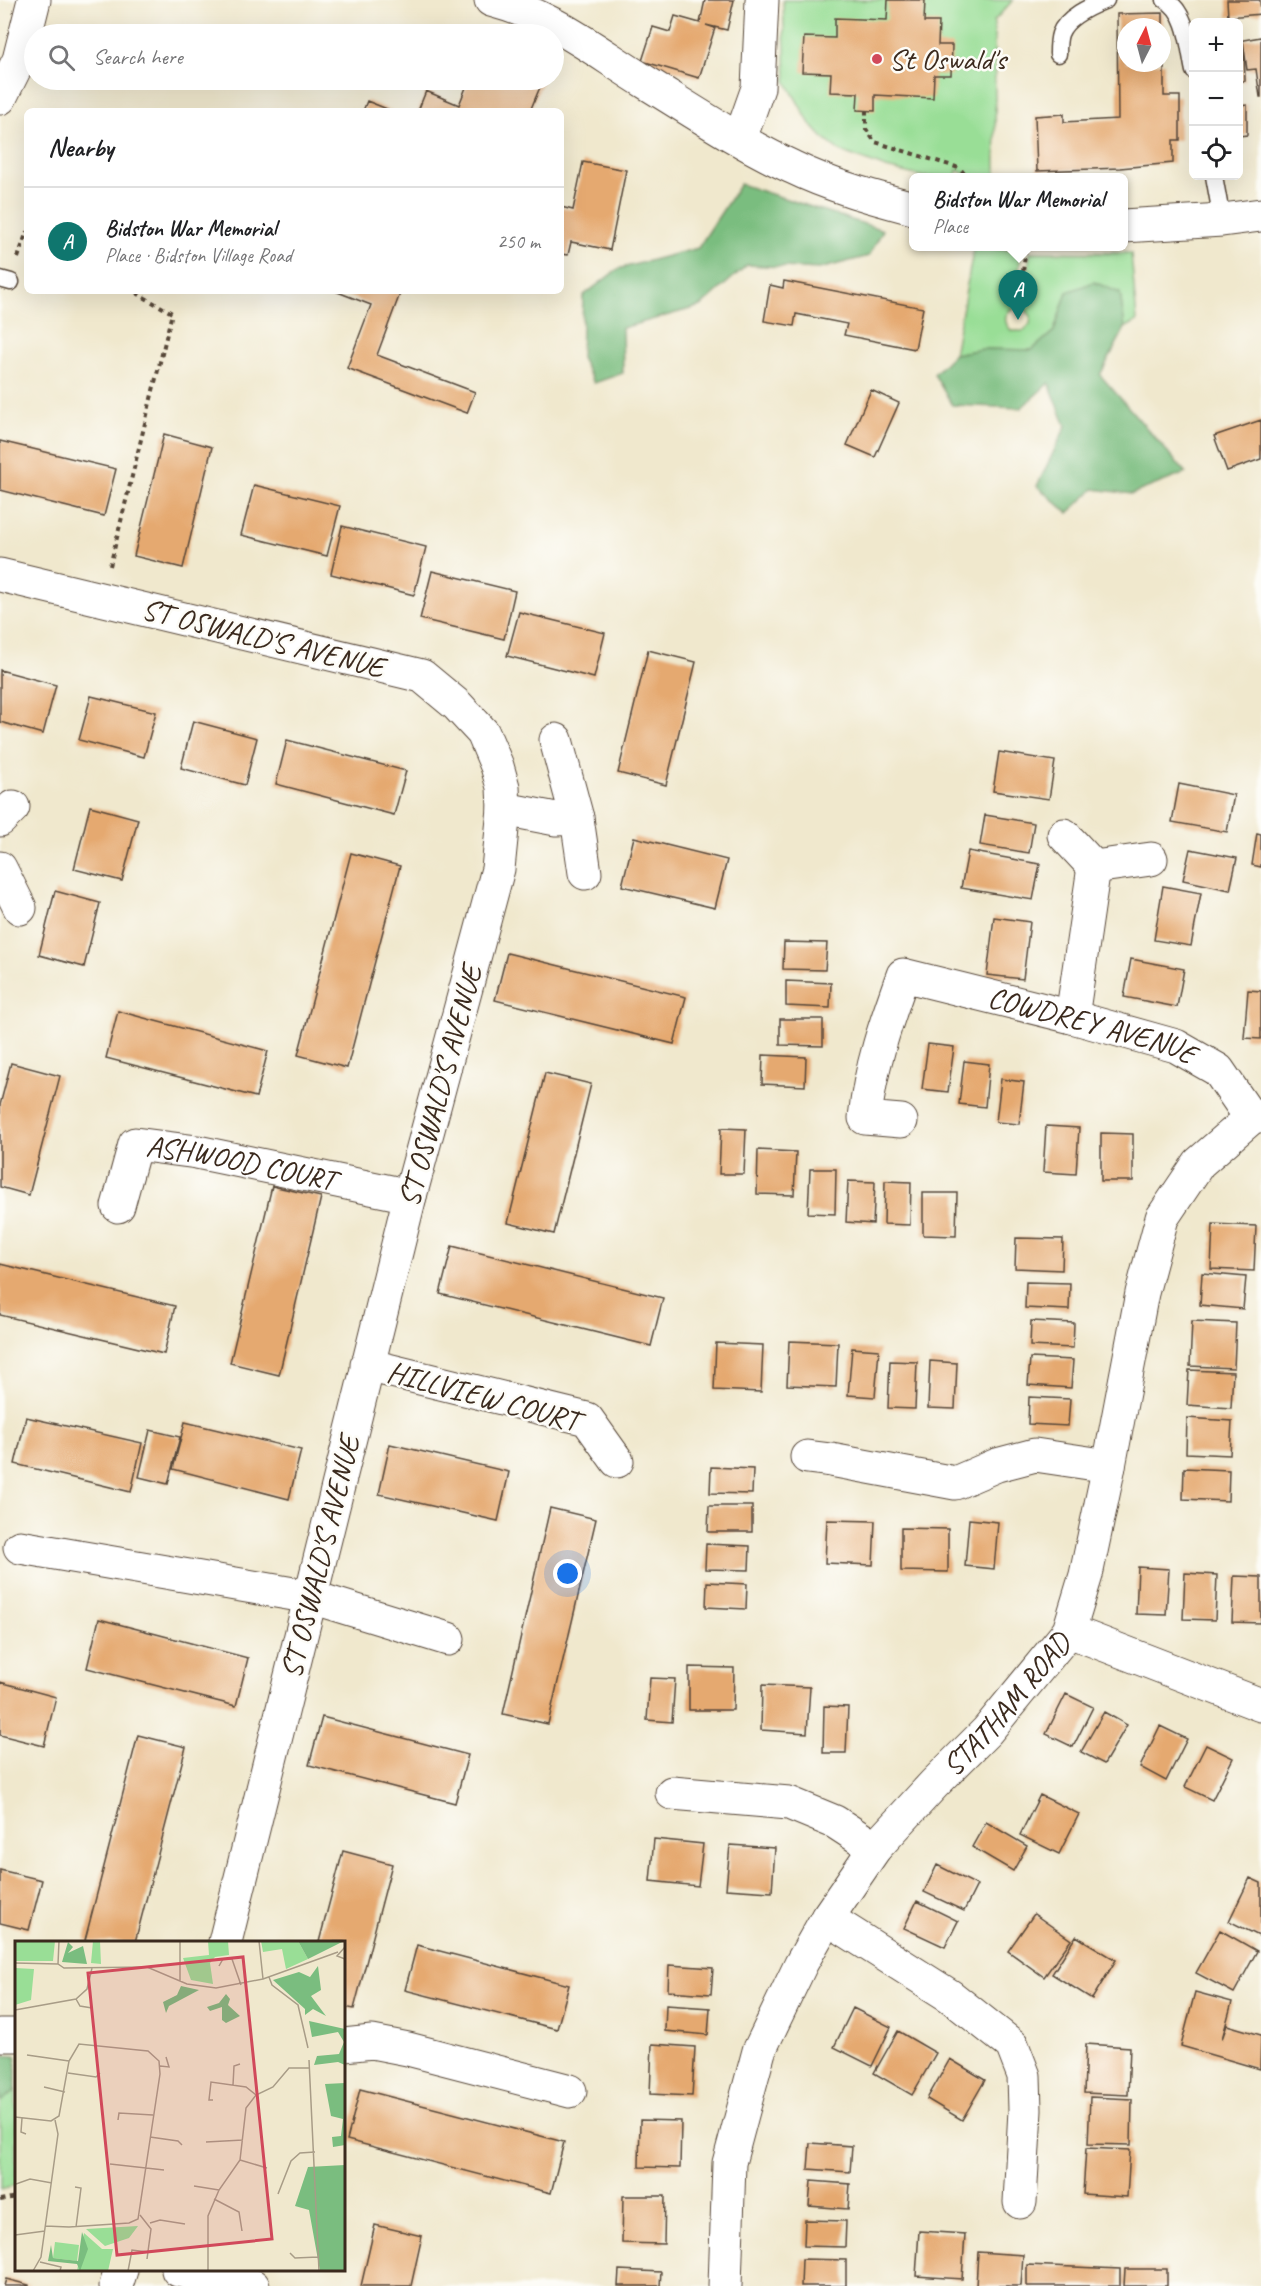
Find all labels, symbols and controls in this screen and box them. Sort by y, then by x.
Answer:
north arrow [1117,18,1171,72]
map controls [1189,18,1243,180]
button: + [1189,18,1243,72]
search box [24,24,564,90]
place label: St Oswald's [889,40,1008,78]
icon: search [45,41,78,74]
text: Search here [93,43,183,71]
marker: St Oswald's [870,52,884,66]
button: − [1189,72,1243,126]
button: locate [1189,126,1243,180]
text: Nearby [48,131,113,164]
popup [909,173,1128,251]
text: Bidston War Memorial [933,186,1104,214]
text: Place [933,214,968,239]
text: Bidston War Memorial [105,215,276,243]
text: A [62,229,73,254]
text: 250 m [497,229,540,254]
text: Place · Bidston Village Road [105,243,292,268]
pin: A [998,270,1038,320]
street label: ST OSWALD'S AVENUE [138,590,392,687]
street label: ST OSWALD'S AVENUE [390,957,492,1211]
street label: COWDREY AVENUE [984,978,1206,1074]
street label: ASHWOOD COURT [144,1127,345,1200]
street label: HILLVIEW COURT [383,1352,590,1442]
street label: ST OSWALD'S AVENUE [272,1428,369,1682]
your location [553,1559,582,1588]
street label: STATHAM ROAD [934,1623,1080,1784]
inset map [15,1941,345,2271]

